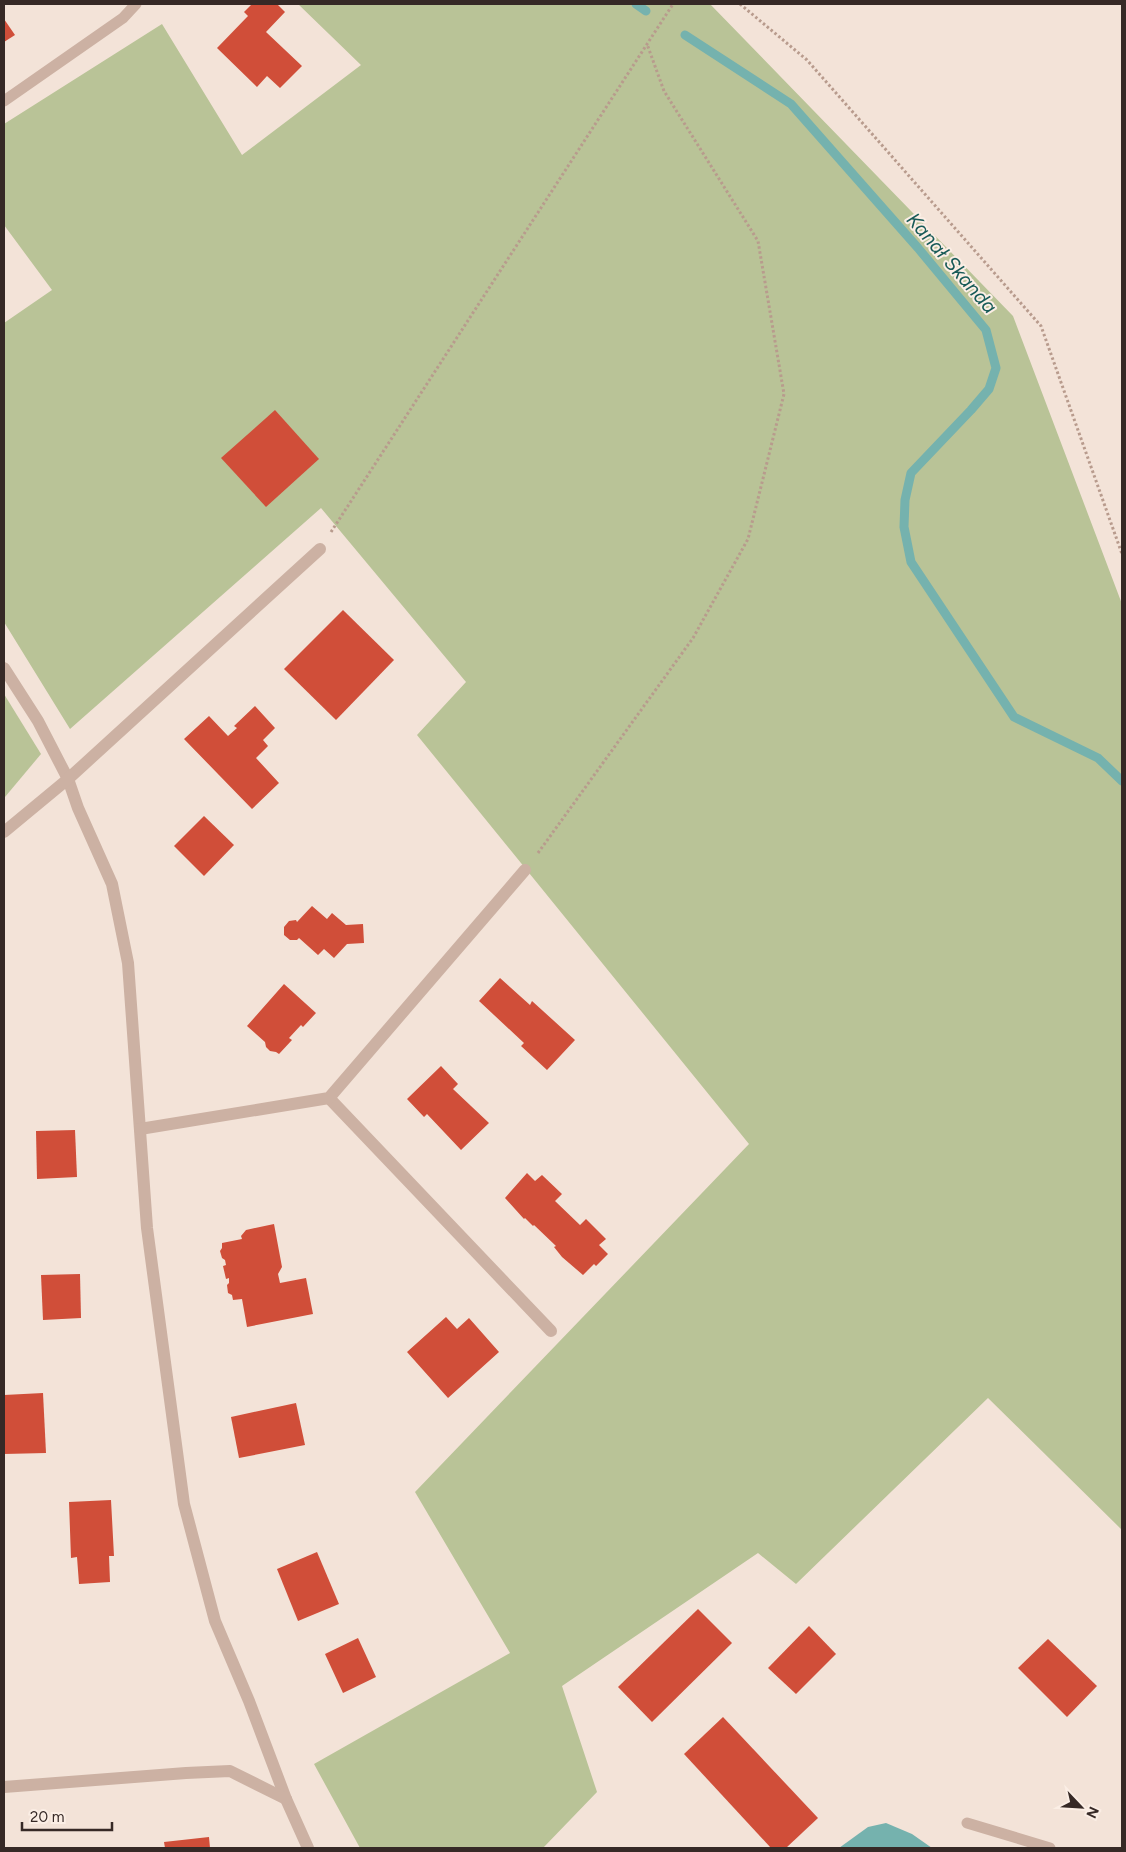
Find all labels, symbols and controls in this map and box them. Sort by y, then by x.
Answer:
water label: Kanał Skanda [902,208,1002,318]
north arrow [1056,1782,1106,1832]
scale bar [22,1800,112,1832]
text: N [1082,1804,1102,1821]
text: 20 m [30,1808,64,1826]

